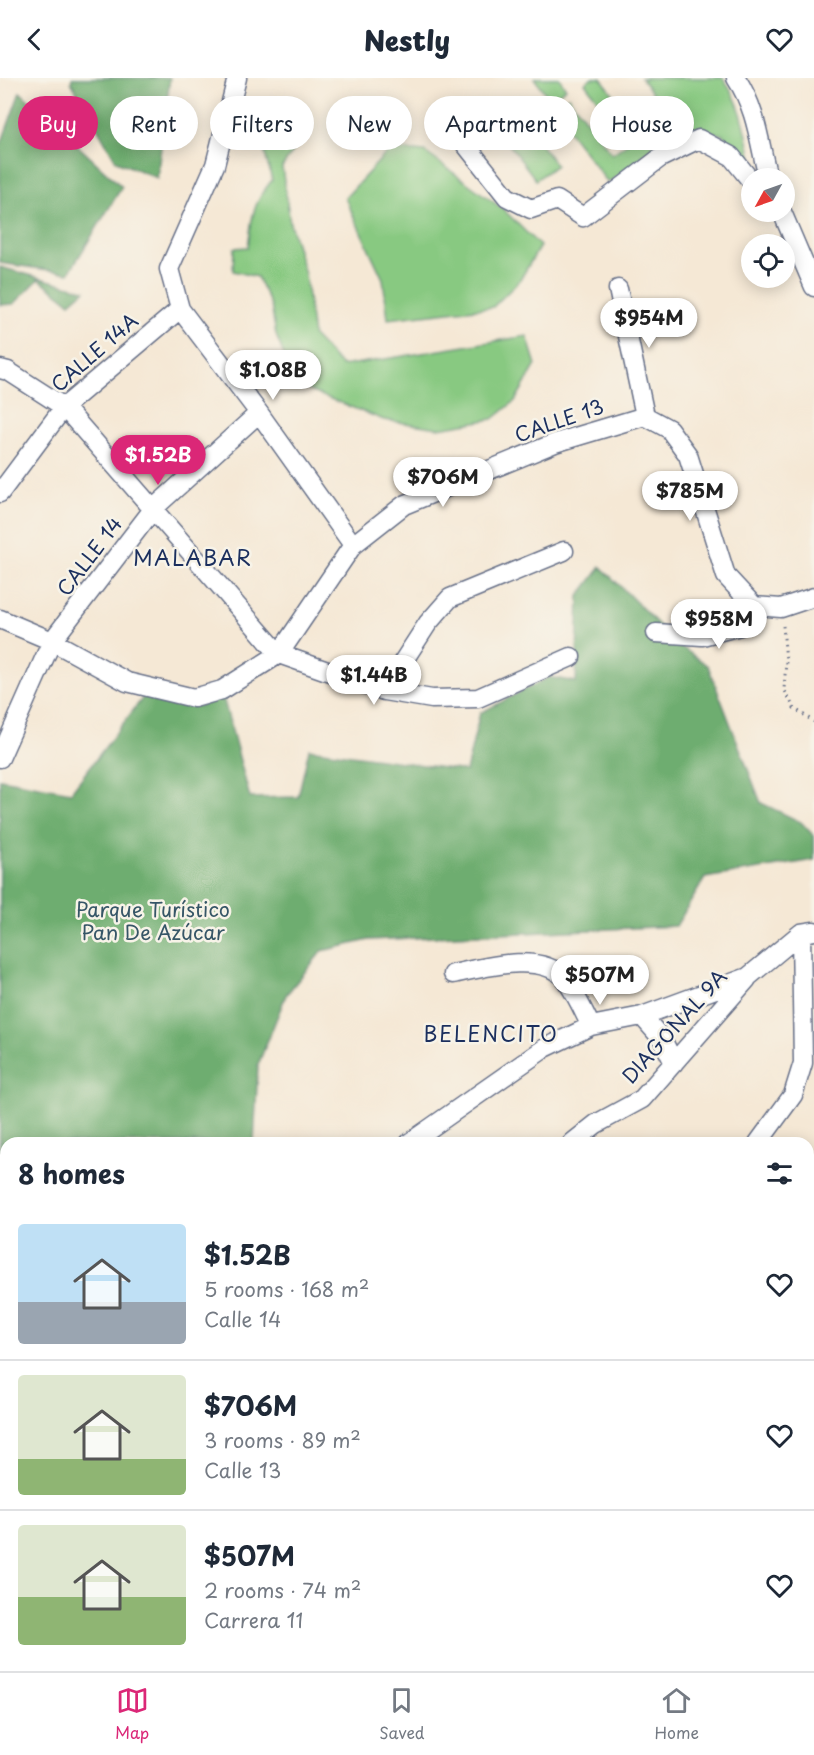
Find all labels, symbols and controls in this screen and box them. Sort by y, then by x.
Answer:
text: Nestly [364,19,450,60]
icon: back [18,23,51,56]
icon: heart [763,23,796,56]
chip: Buy [18,96,98,150]
chip: Rent [110,96,198,150]
chip: Filters [210,96,314,150]
chip: New [326,96,412,150]
chip: Apartment [424,96,578,150]
chip: House [590,96,694,150]
north arrow [741,168,795,222]
map controls [741,168,795,288]
button: locate [741,234,795,288]
pin: $954M [607,298,691,349]
text: $954M [614,302,684,332]
street label: CALLE 14A [44,306,144,398]
pin: $1.08B [224,350,322,401]
text: $1.08B [239,354,307,384]
street label: CALLE 13 [510,391,608,449]
pin: $1.52B [109,435,207,486]
text: $1.52B [125,439,191,469]
pin: $706M [401,457,485,508]
text: $706M [407,461,479,491]
pin: $785M [648,471,732,522]
text: $785M [656,475,724,505]
street label: CALLE 14 [49,510,129,602]
district label: MALABAR [133,541,253,573]
pin: $958M [677,599,761,650]
text: $958M [685,603,753,633]
pin: $1.44B [325,655,423,706]
text: $1.44B [340,659,408,689]
park label: Parque Turístico Pan De Azúcar [76,894,230,947]
pin: $507M [558,955,642,1006]
text: $507M [565,959,635,989]
street label: DIAGONAL 9A [614,962,734,1090]
district label: BELENCITO [424,1017,558,1049]
text: 8 homes [18,1154,125,1193]
icon: filters [763,1157,796,1190]
text: $1.52B [204,1235,291,1274]
icon: home [66,1248,138,1320]
icon: heart [763,1268,796,1301]
text: 5 rooms · 168 m² [204,1274,369,1304]
text: Calle 14 [204,1304,281,1334]
text: $706M [204,1386,297,1425]
icon: home [66,1399,138,1471]
icon: heart [763,1419,796,1452]
text: 3 rooms · 89 m² [204,1425,361,1455]
text: Calle 13 [204,1455,281,1485]
text: $507M [204,1536,295,1575]
icon: home [66,1549,138,1621]
icon: heart [763,1569,796,1602]
text: 2 rooms · 74 m² [204,1575,361,1605]
text: Carrera 11 [204,1605,303,1635]
tab: Map [115,1684,149,1744]
tab: Saved [379,1684,425,1744]
tab: Home [655,1684,699,1744]

